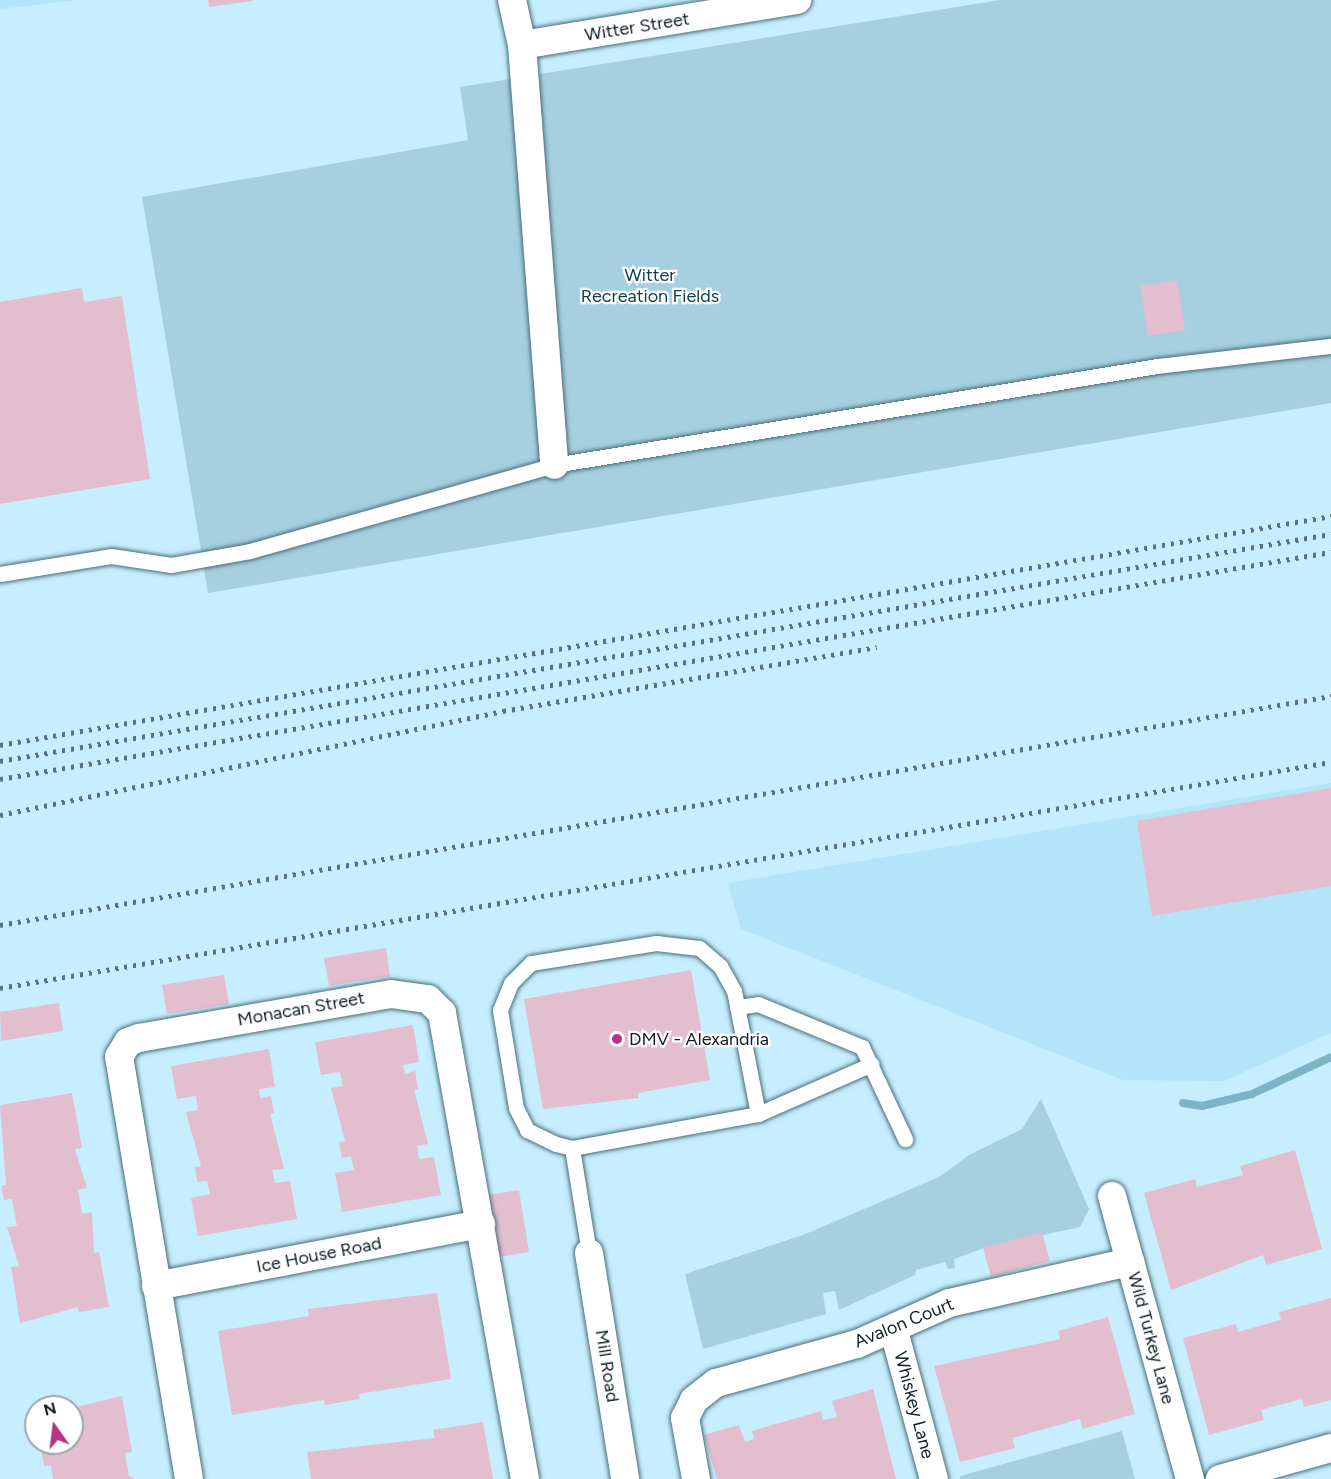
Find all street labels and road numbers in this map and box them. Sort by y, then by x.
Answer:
street label: Witter Street [583,8,691,46]
street label: Monacan Street [236,987,366,1031]
street label: Ice House Road [255,1232,383,1278]
street label: Wild Turkey Lane [1123,1269,1179,1407]
street label: Avalon Court [851,1293,957,1353]
street label: Mill Road [591,1328,623,1404]
street label: Whiskey Lane [889,1349,939,1461]

